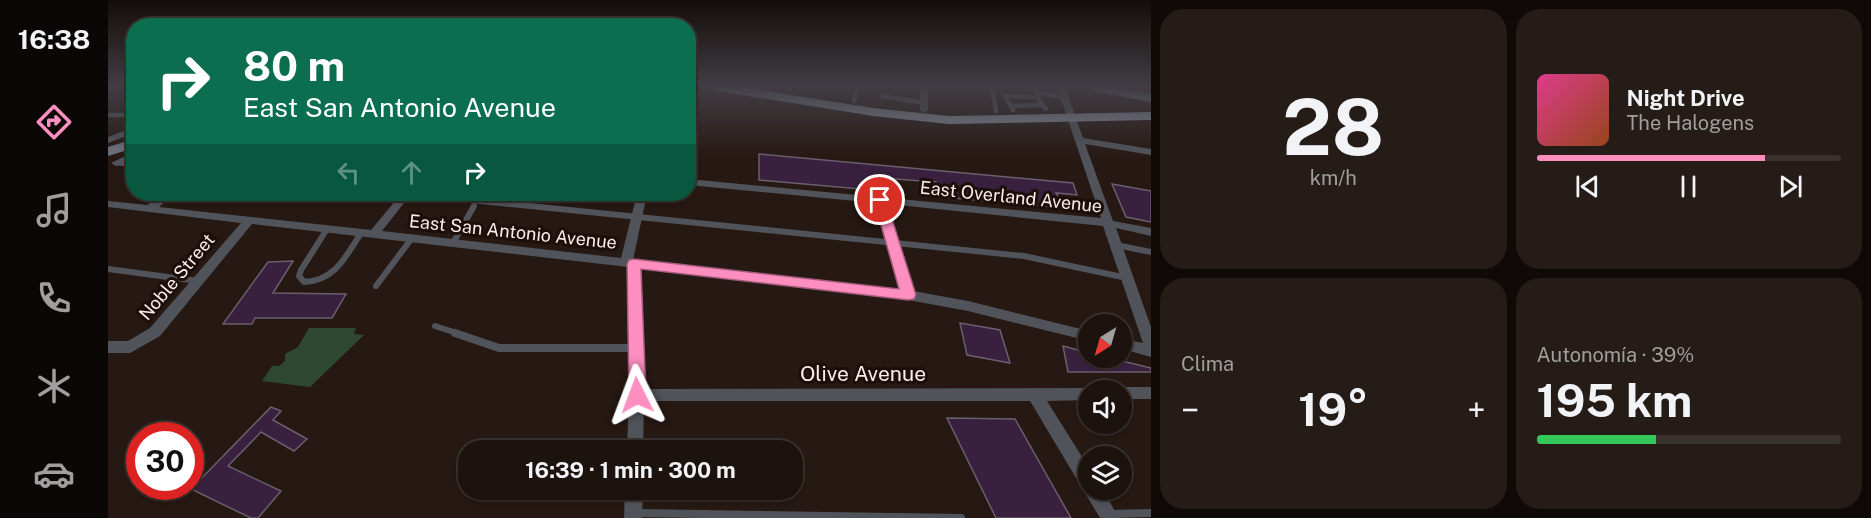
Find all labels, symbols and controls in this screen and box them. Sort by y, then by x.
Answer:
text: 16:38 [18,23,90,55]
text: 80 m [243,41,345,90]
icon: right [144,42,222,120]
text: 28 [1282,81,1384,173]
text: Night Drive [1627,85,1745,111]
text: East San Antonio Avenue [243,91,556,123]
icon: directions [33,101,75,143]
text: The Halogens [1627,111,1754,135]
icon: left [332,156,365,189]
icon: ahead [395,156,428,189]
icon: right [458,156,491,189]
text: km/h [1310,166,1357,190]
icon: previous [1571,170,1604,203]
icon: pause [1672,170,1705,203]
icon: next [1774,170,1807,203]
pin [854,174,905,225]
street label: East Overland Avenue [919,176,1103,217]
icon: arrive [863,183,896,216]
icon: music [33,189,75,231]
street label: East San Antonio Avenue [408,210,618,253]
street label: Noble Street [134,229,219,324]
icon: phone [33,277,75,319]
north arrow [1078,314,1132,368]
map controls [1078,314,1132,500]
text: Autonomía · 39% [1537,343,1694,367]
text: Clima [1181,352,1234,376]
street label: Olive Avenue [800,361,926,386]
position arrow [605,363,669,427]
icon: climate [33,365,75,407]
text: 195 km [1537,374,1692,427]
button: sound [1078,380,1132,434]
text: 19° [1298,383,1368,436]
text: − [1181,391,1199,429]
text: + [1467,391,1486,429]
speed limit sign: 30 [126,422,204,500]
button: layers [1078,446,1132,500]
icon: car [33,453,75,495]
text: 16:39 · 1 min · 300 m [525,457,736,483]

